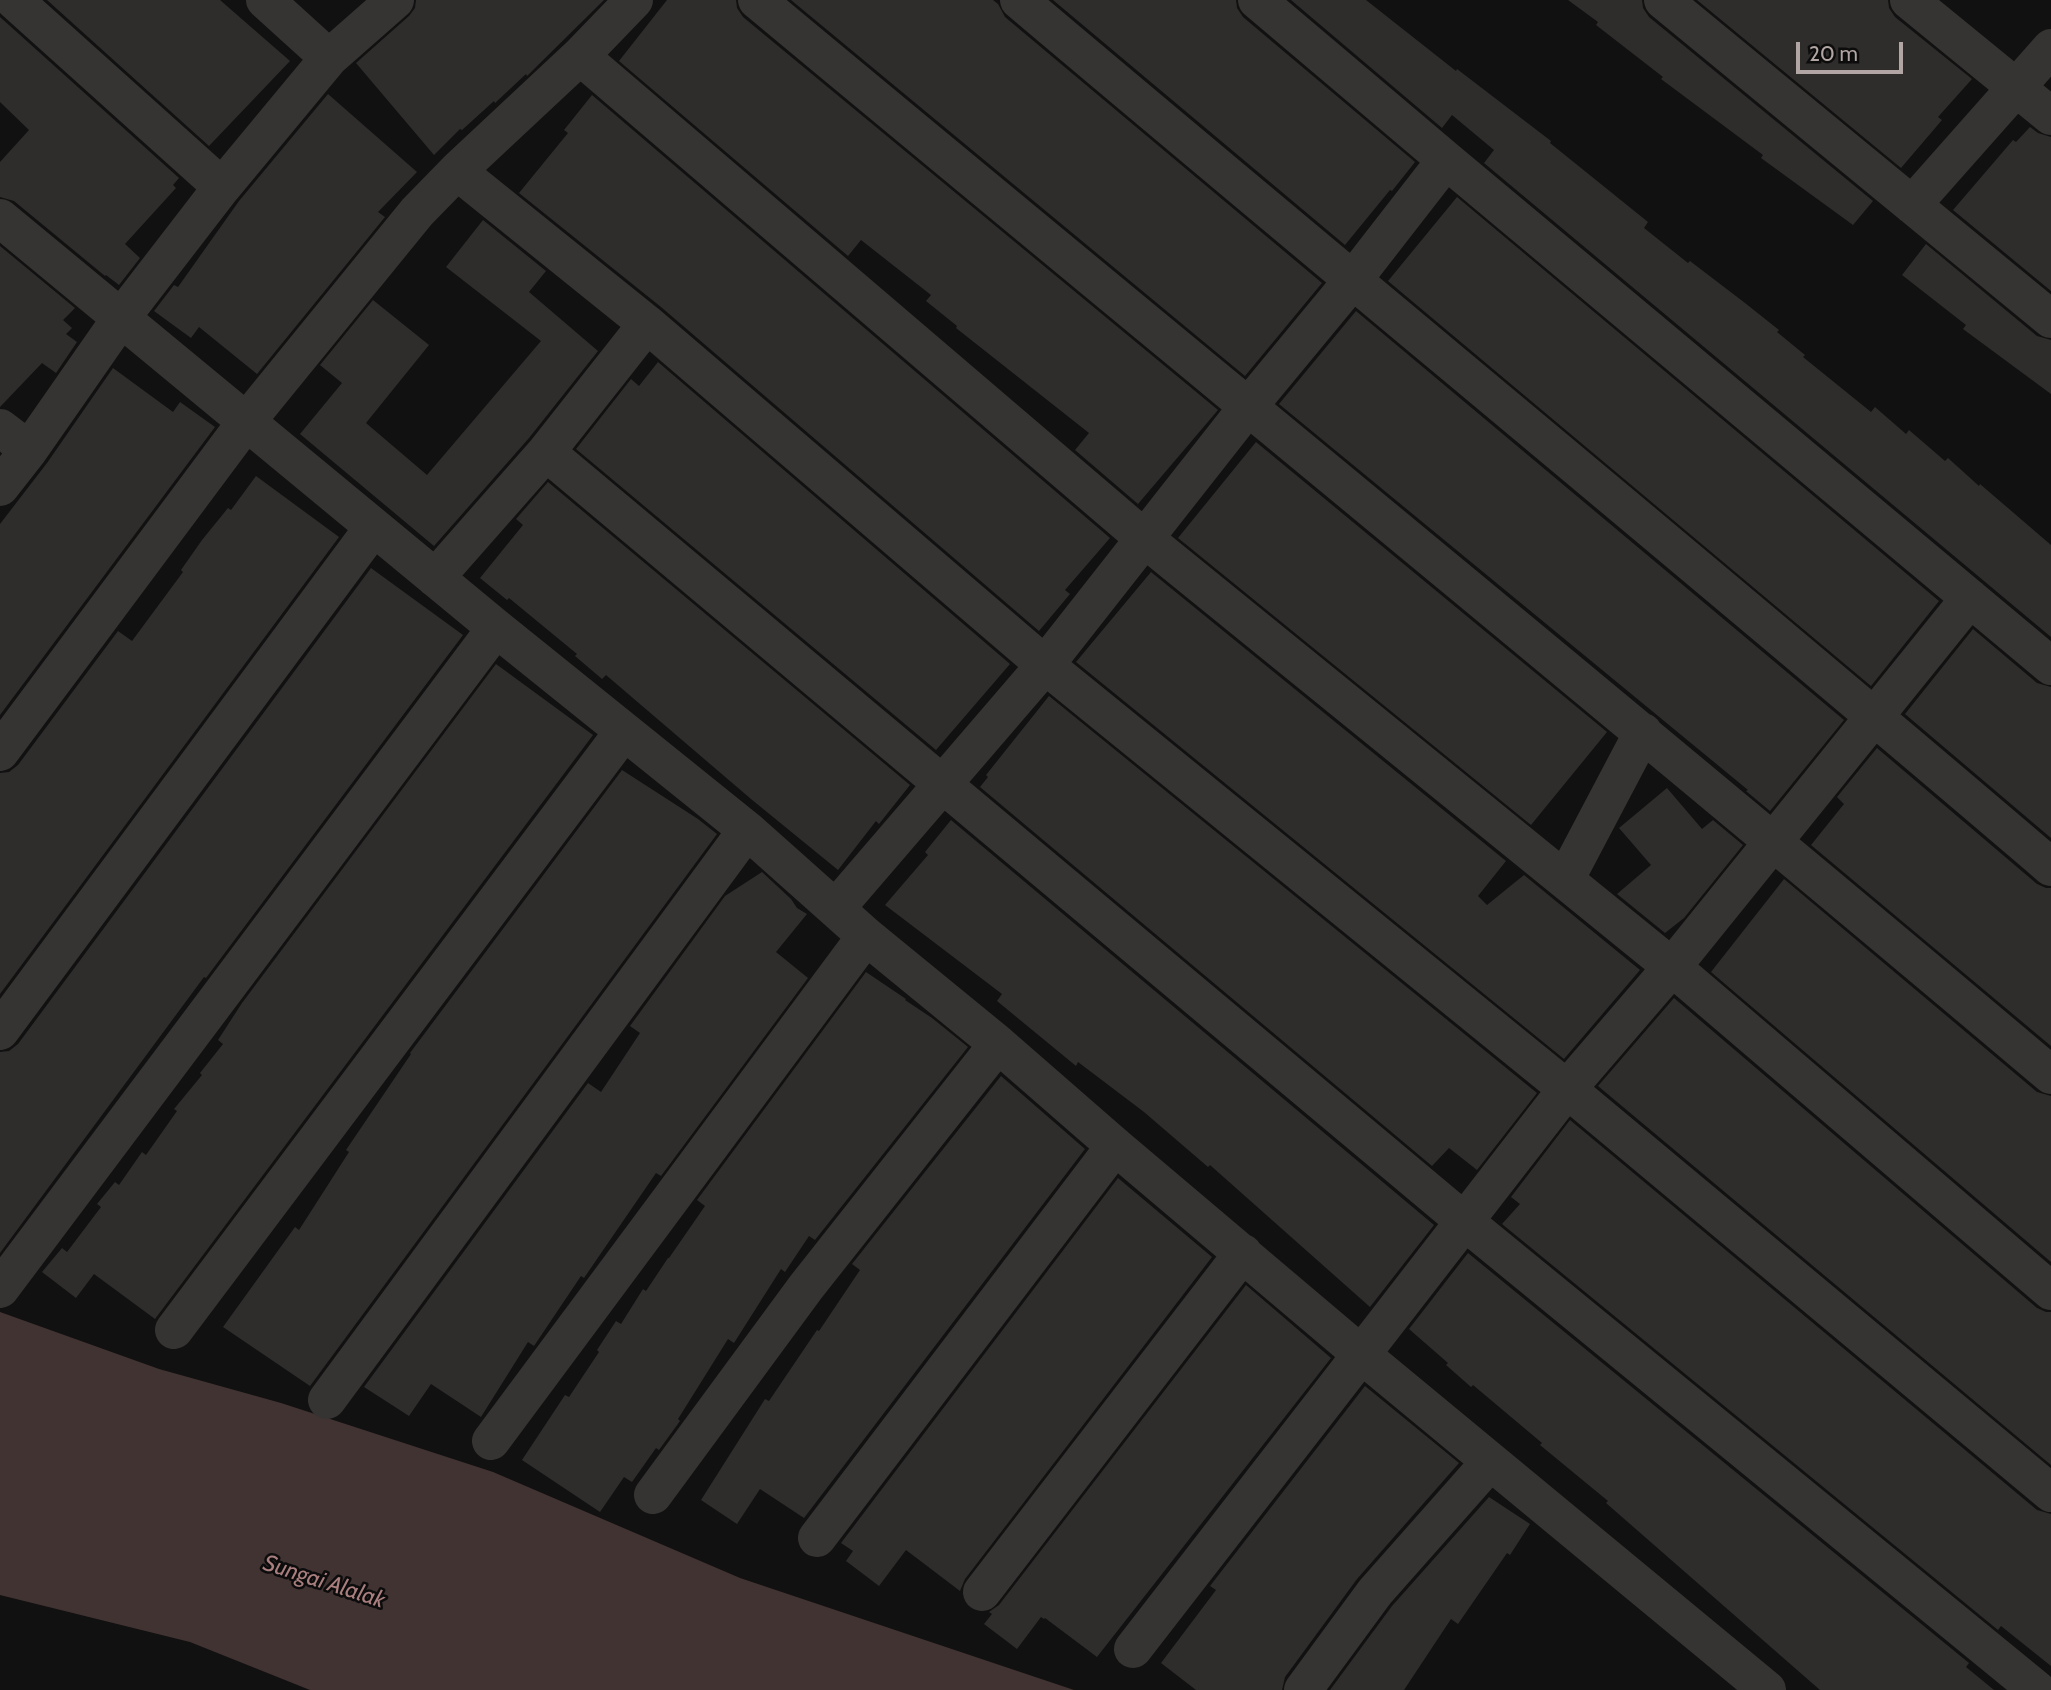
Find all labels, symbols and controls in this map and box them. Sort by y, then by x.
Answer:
scale bar [1799,28,1906,72]
text: 20 m [1809,41,1858,66]
water label: Sungai Alalak [260,1549,388,1615]

